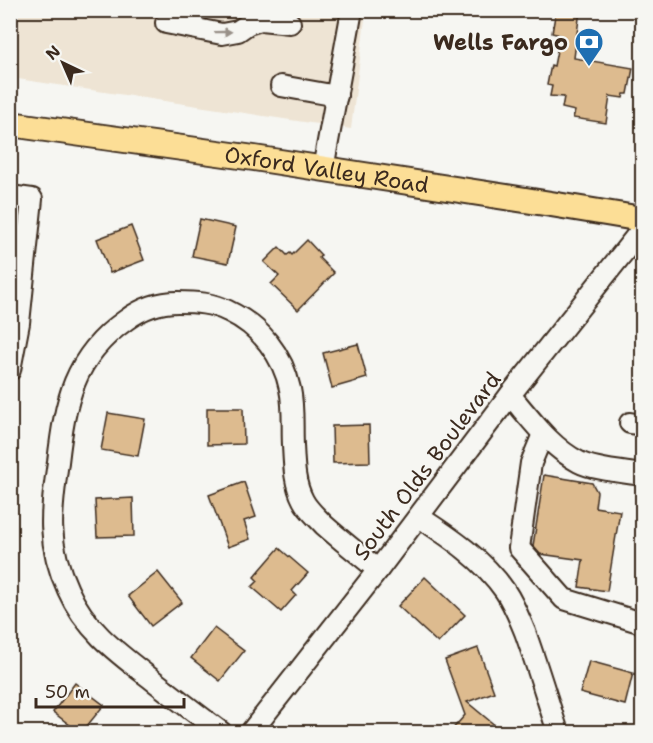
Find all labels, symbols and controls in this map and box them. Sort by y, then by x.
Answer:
bank icon: Wells Fargo [573,26,605,68]
one-way arrow [214,27,233,36]
place label: Wells Fargo [433,28,568,57]
north arrow [33,33,93,93]
text: N [41,41,65,65]
street label: Oxford Valley Road [223,140,431,199]
street label: South Olds Boulevard [347,366,507,566]
scale bar [36,671,184,709]
text: 50 m [45,680,90,704]

